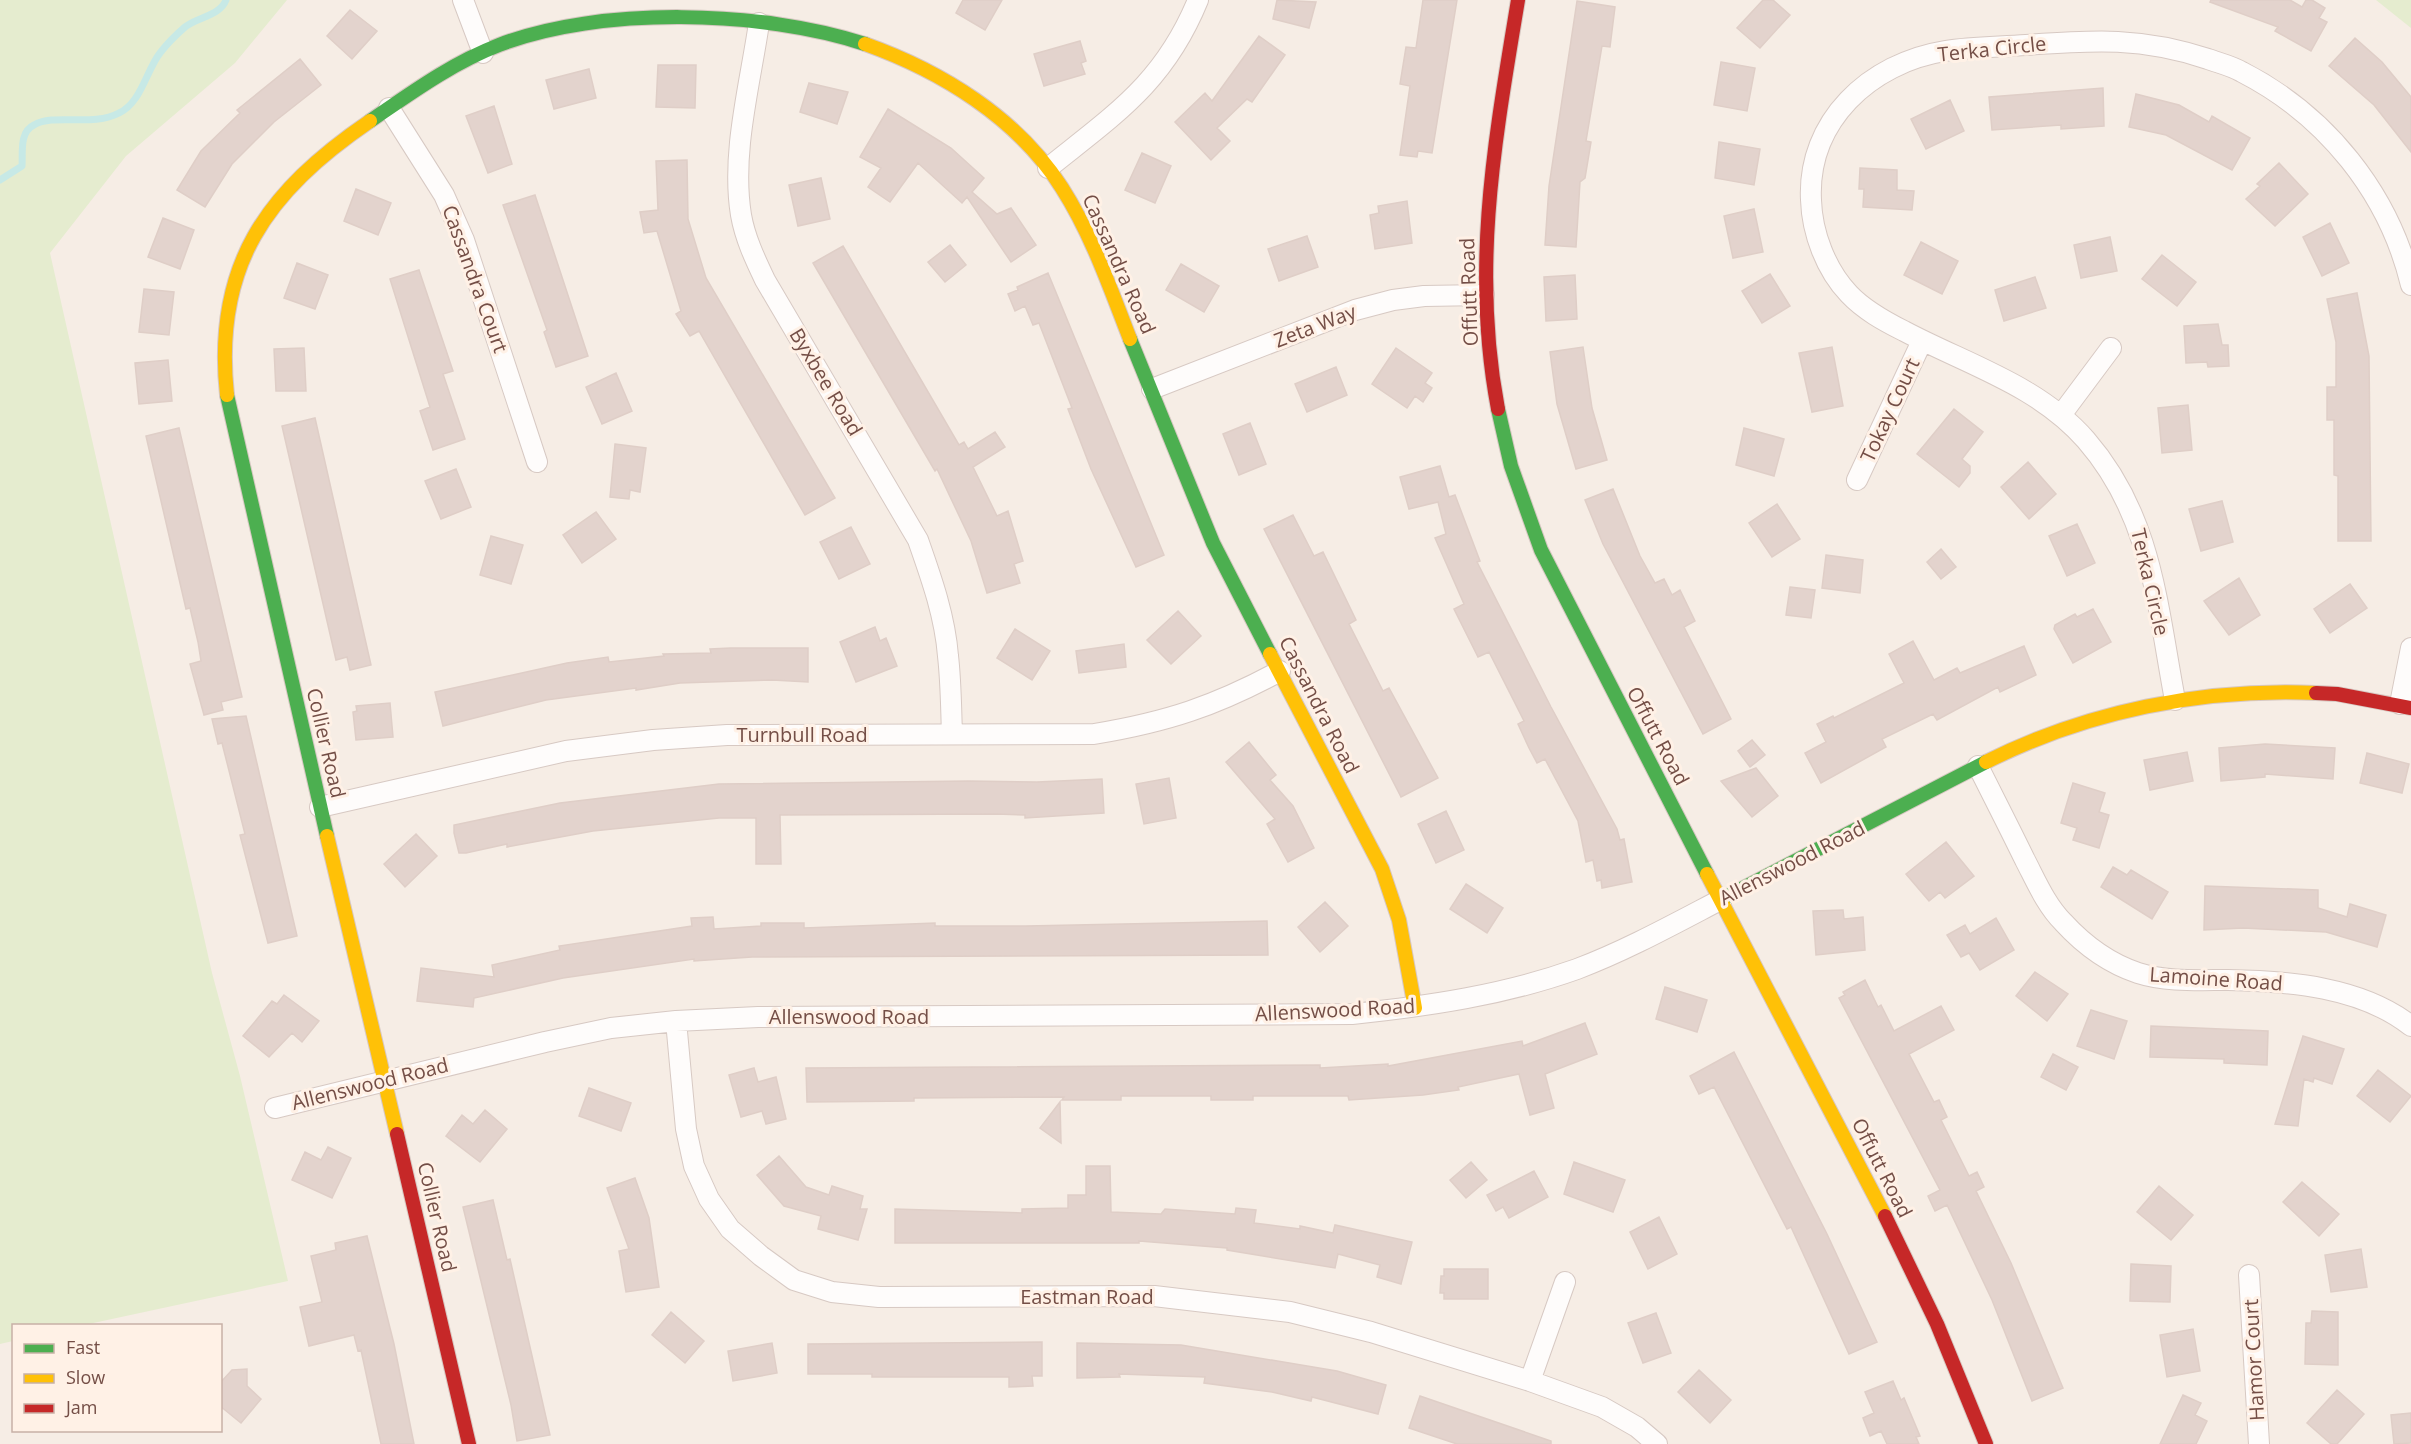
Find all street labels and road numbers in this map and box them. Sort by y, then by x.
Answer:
street label: Terka Circle [1936,29,2048,68]
street label: Cassandra Road [1076,190,1162,338]
street label: Cassandra Court [436,201,515,356]
street label: Offutt Road [1453,237,1484,347]
street label: Zeta Way [1270,297,1361,353]
street label: Byxbee Road [784,323,869,441]
street label: Tokay Court [1854,353,1925,466]
street label: Terka Circle [2125,526,2176,638]
street label: Cassandra Road [1273,632,1366,778]
street label: Offutt Road [1621,682,1696,790]
street label: Collier Road [301,685,352,801]
street label: Turnbull Road [736,721,868,748]
street label: Allenswood Road [1714,814,1869,911]
street label: Lamoine Road [2148,960,2284,997]
street label: Allenswood Road [1254,992,1416,1027]
street label: Allenswood Road [769,1003,929,1030]
street label: Allenswood Road [289,1051,451,1116]
street label: Offutt Road [1846,1113,1919,1222]
street label: Collier Road [412,1159,463,1275]
street label: Eastman Road [1020,1283,1154,1310]
street label: Hamor Court [2237,1298,2270,1422]

